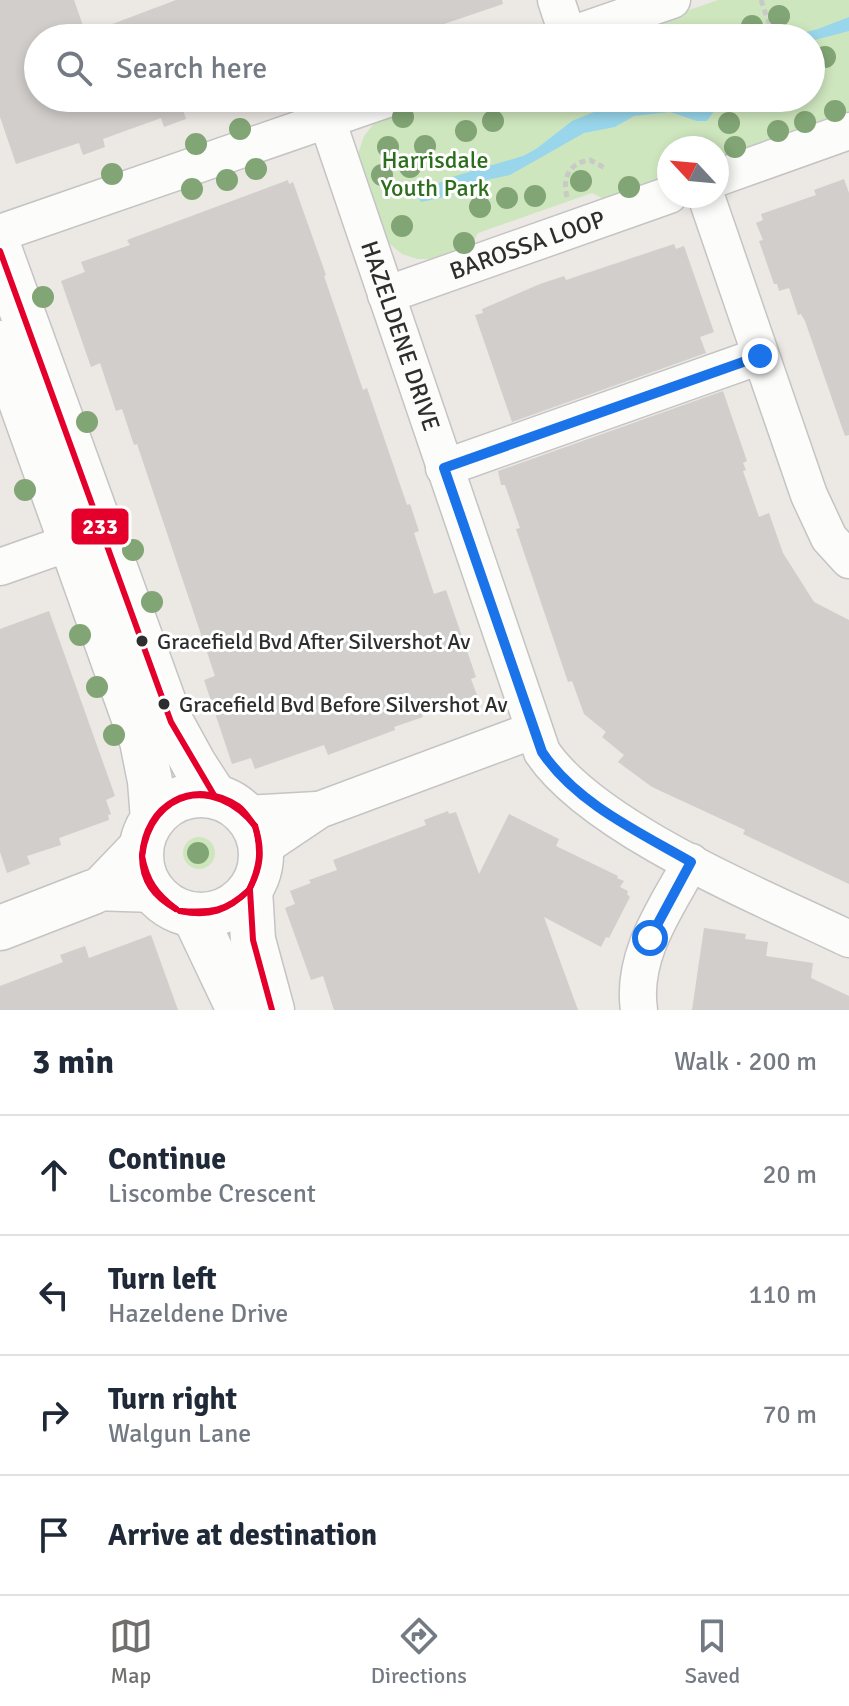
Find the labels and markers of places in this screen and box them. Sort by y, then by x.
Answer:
place label: Gracefield Bvd After Silvershot Av [157,628,470,655]
marker: Gracefield Bvd After Silvershot Av [134,633,150,649]
place label: Gracefield Bvd Before Silvershot Av [179,691,508,718]
marker: Gracefield Bvd Before Silvershot Av [156,696,172,712]

